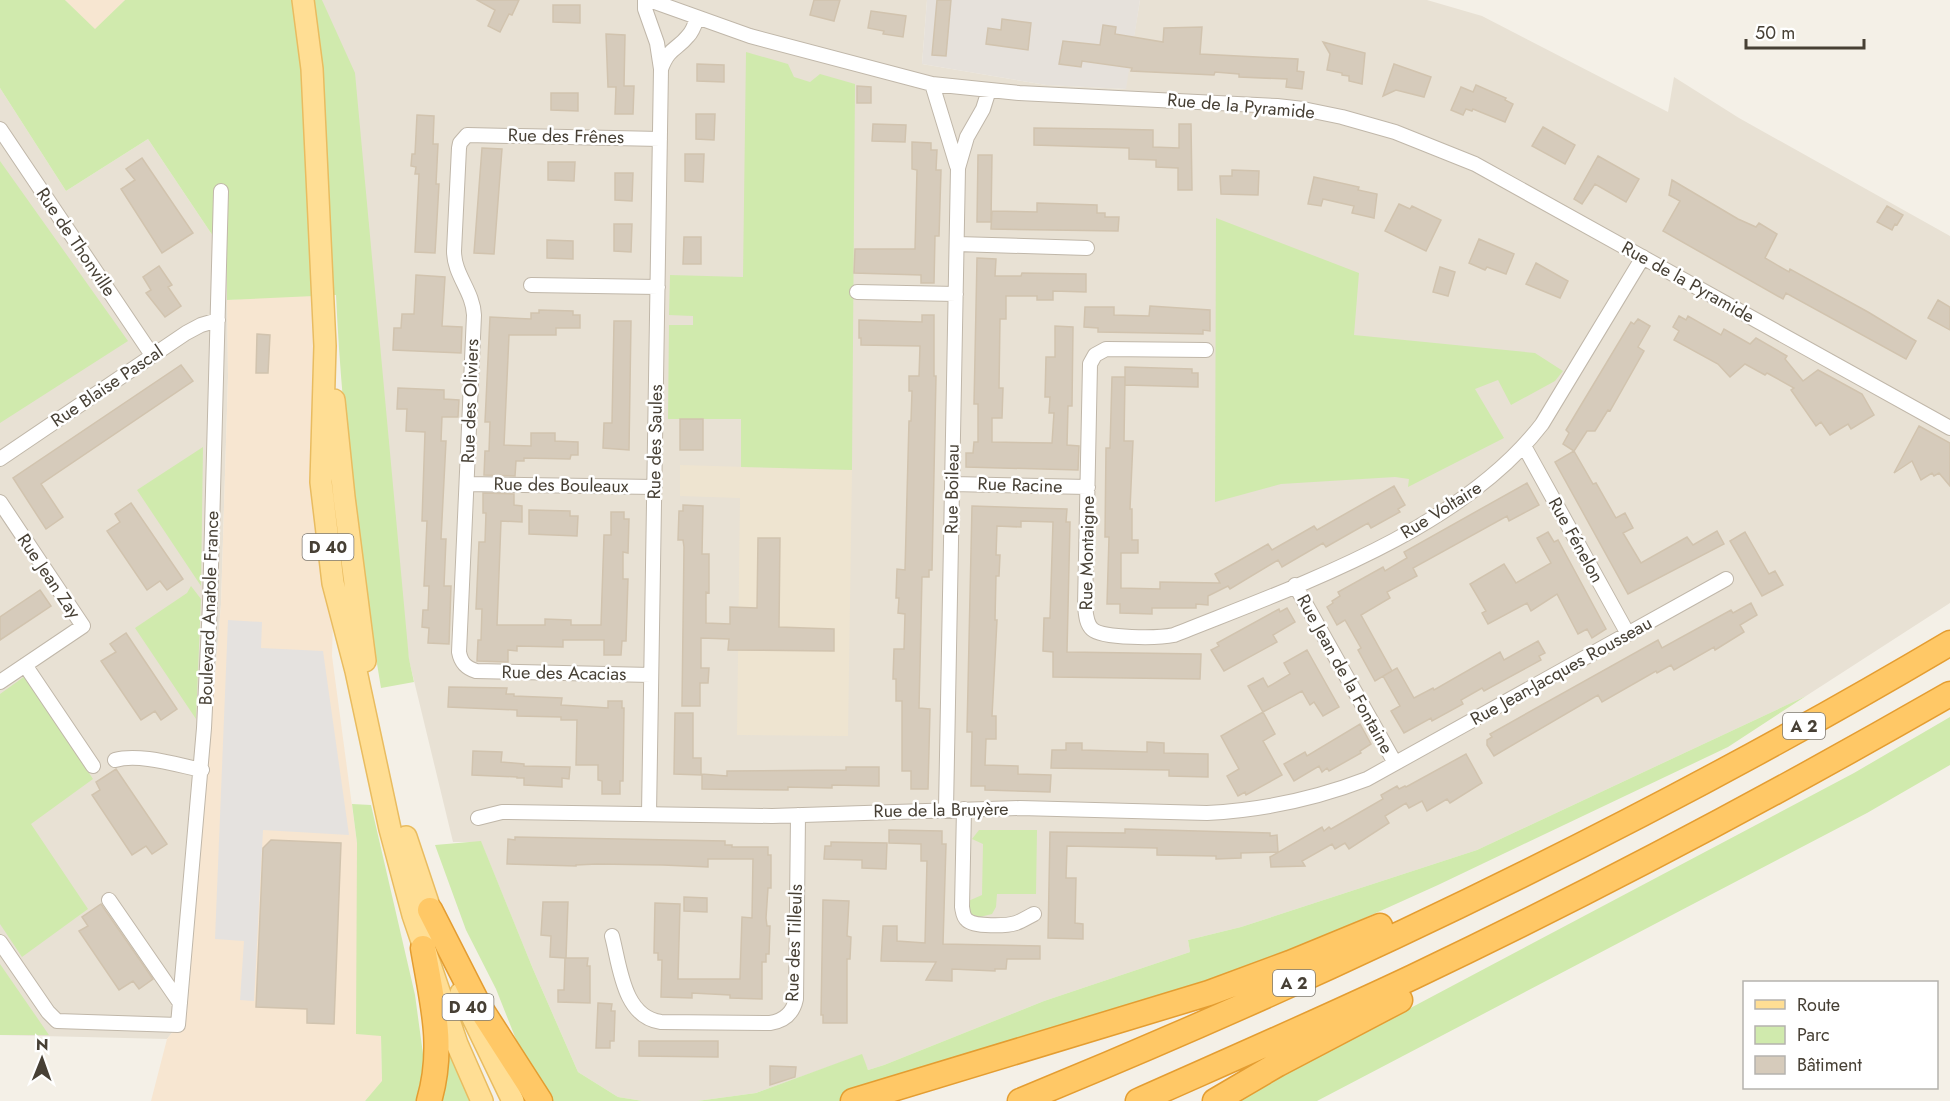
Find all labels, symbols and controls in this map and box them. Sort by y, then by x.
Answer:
scale bar [1746,12,1864,50]
text: 50 m [1755,20,1795,46]
street label: Rue de la Pyramide [1166,87,1316,125]
street label: Rue des Frênes [508,122,624,150]
street label: Rue de Thonville [30,182,122,302]
street label: Rue de la Pyramide [1617,235,1759,329]
street label: Rue des Oliviers [455,338,485,464]
street label: Rue Blaise Pascal [46,339,168,433]
street label: Rue des Saules [641,384,669,500]
street label: Rue Boileau [938,444,966,534]
street label: Rue des Bouleaux [493,471,629,499]
street label: Rue Racine [977,471,1063,499]
street label: Rue Voltaire [1395,475,1487,545]
street label: Rue Fénelon [1542,493,1610,587]
street label: Rue Montaigne [1073,495,1101,611]
street label: Boulevard Anatole France [193,510,225,706]
street label: Rue Jean Zay [11,528,87,624]
road number: D 40 [302,534,354,560]
street label: Rue Jean de la Fontaine [1290,590,1400,758]
street label: Rue Jean-Jacques Rousseau [1465,610,1657,732]
street label: Rue des Acacias [501,659,627,687]
road number: A 2 [1783,713,1825,739]
street label: Rue de la Bruyère [873,796,1009,824]
street label: Rue des Tilleuls [779,884,809,1002]
road number: A 2 [1273,970,1315,996]
legend [1743,981,1938,1089]
text: Route [1797,992,1840,1018]
road number: D 40 [442,994,494,1020]
text: Parc [1797,1022,1830,1048]
north arrow [12,1029,72,1089]
text: N [36,1033,49,1056]
text: Bâtiment [1797,1052,1863,1078]

